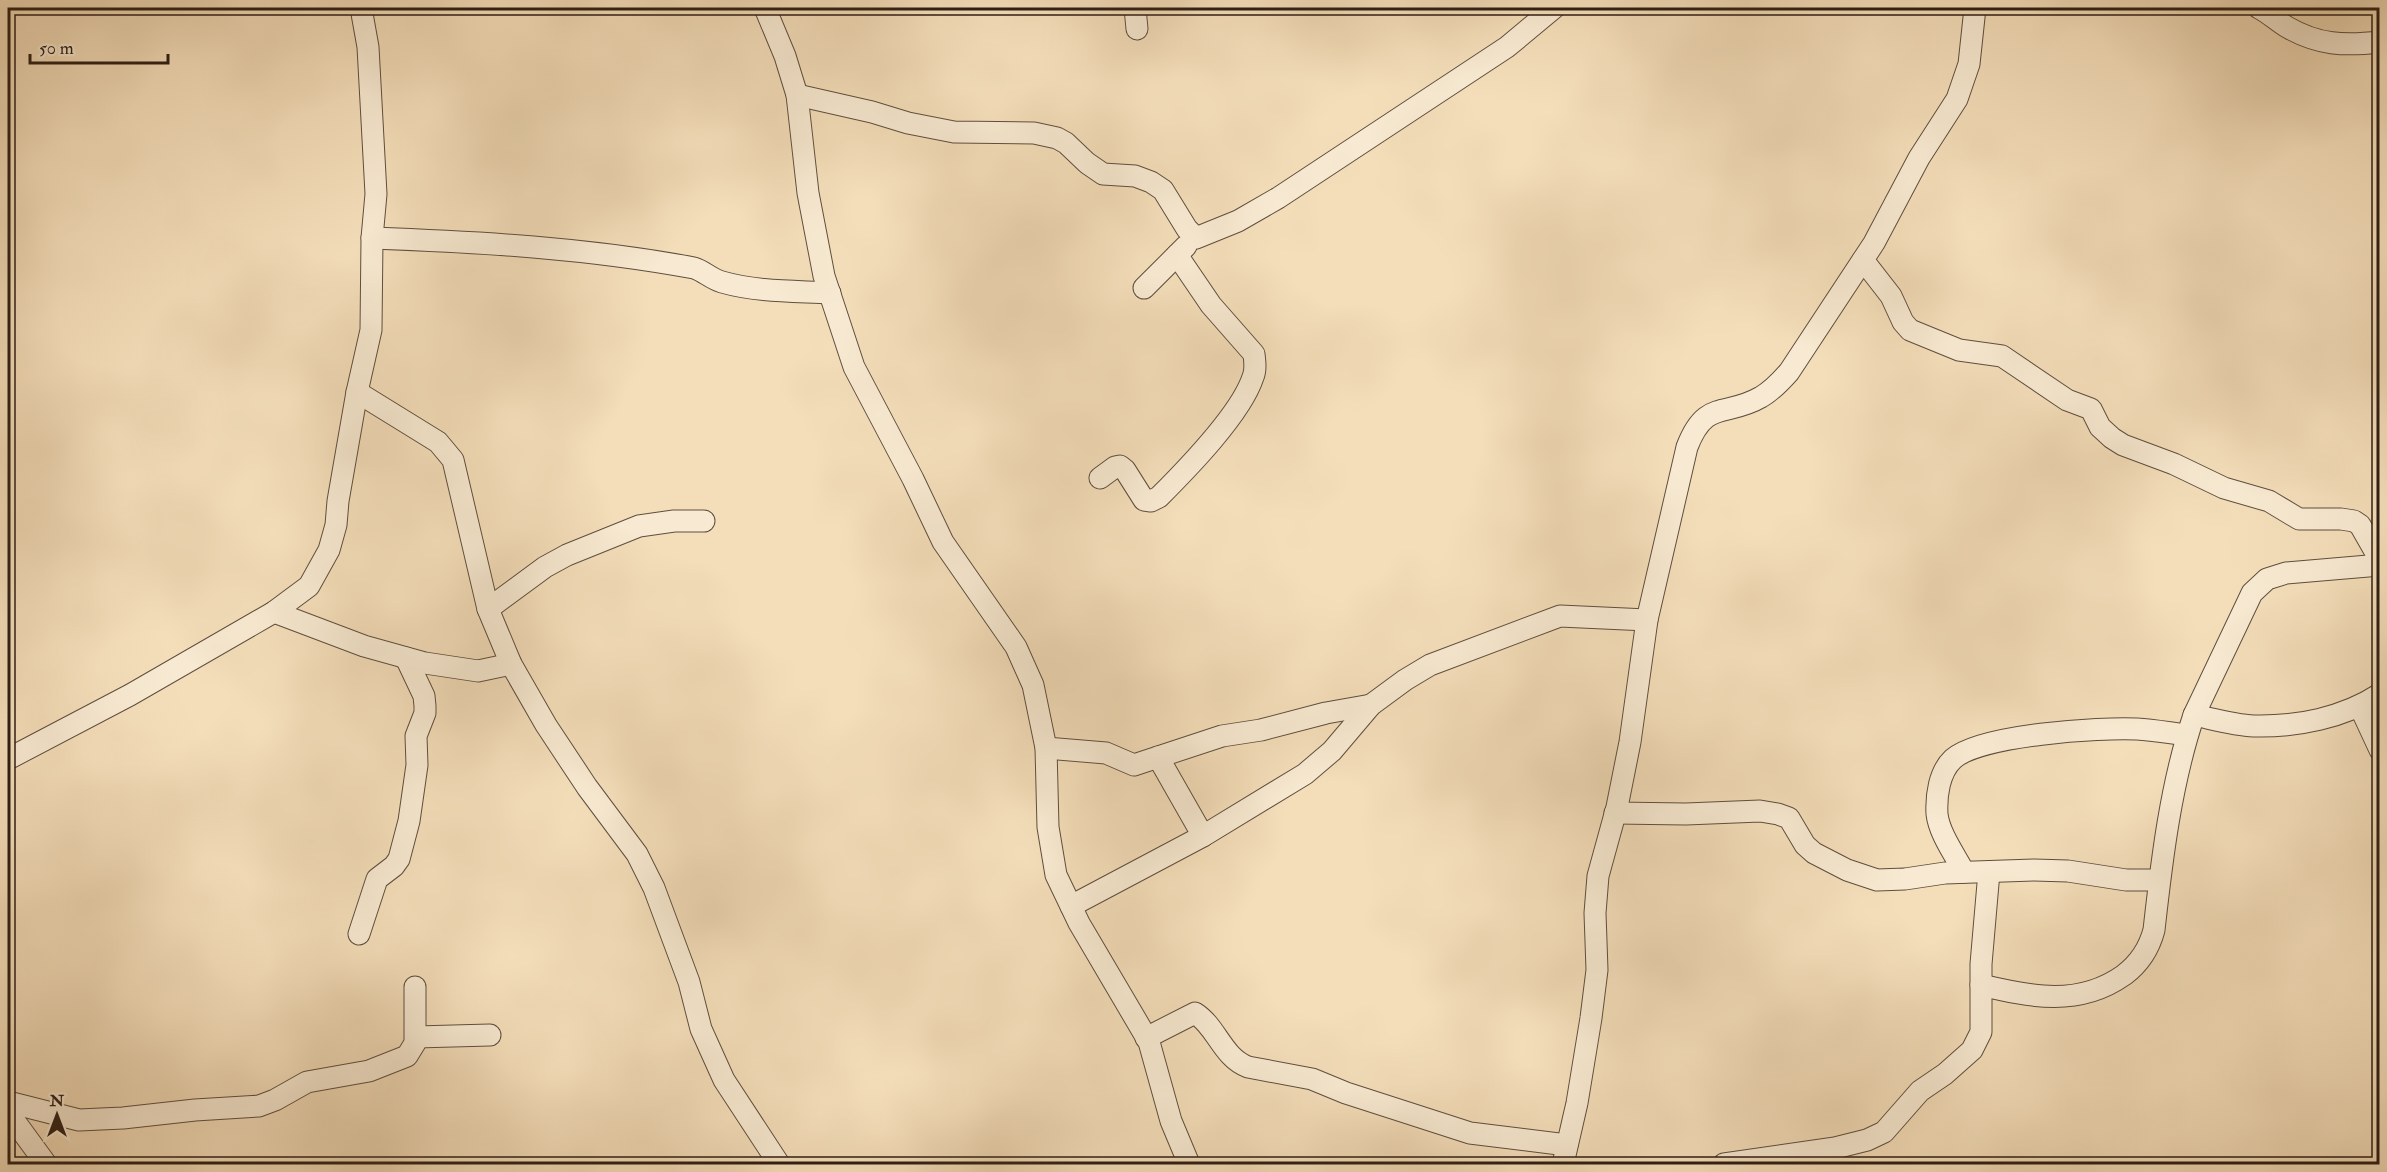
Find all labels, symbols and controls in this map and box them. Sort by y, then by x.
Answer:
scale bar [30,27,168,65]
text: 50 m [39,37,74,60]
north arrow [27,1085,87,1145]
text: N [49,1091,65,1111]

